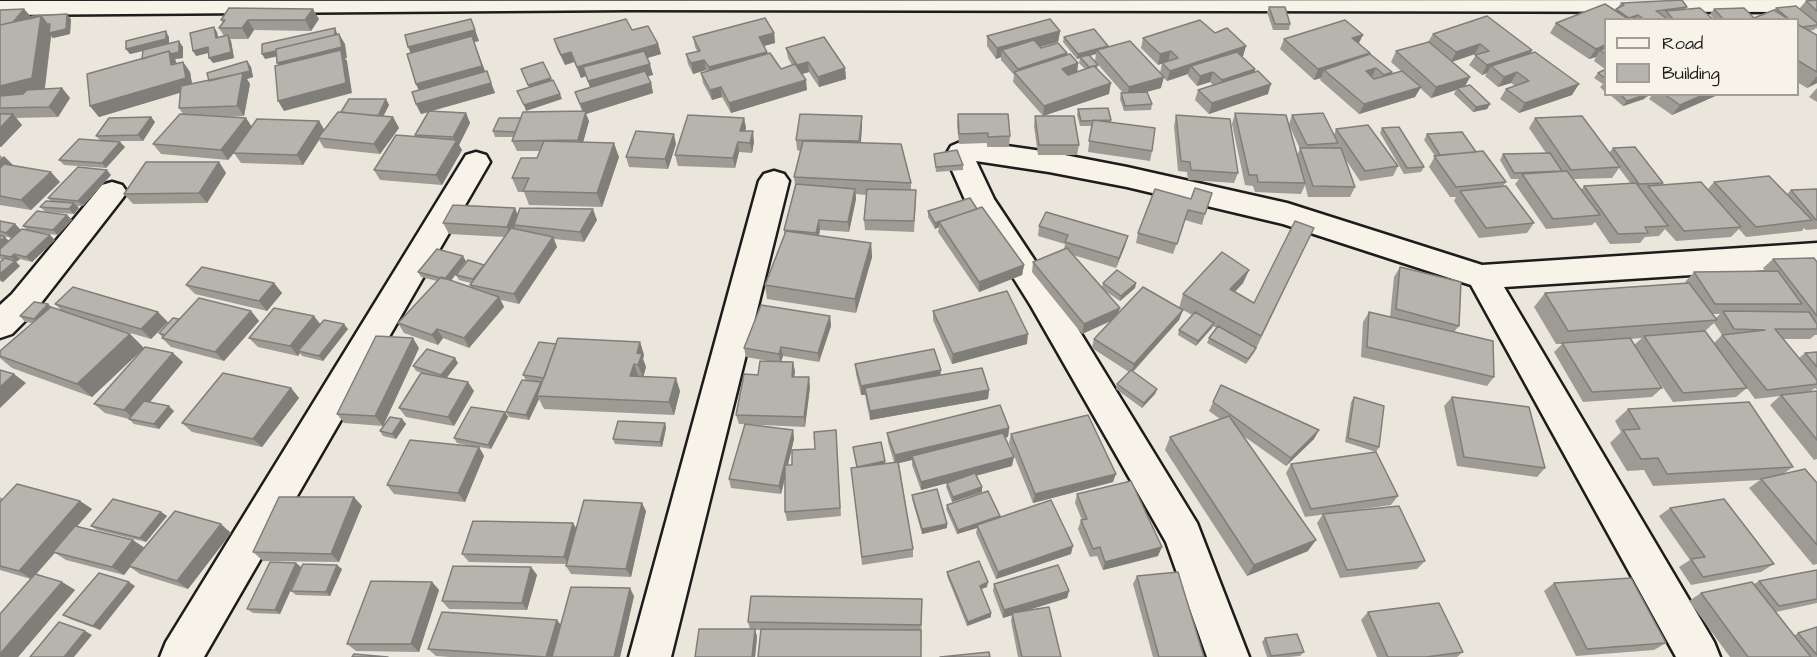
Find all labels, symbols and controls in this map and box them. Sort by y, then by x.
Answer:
legend [1604,18,1799,96]
text: Road [1662,31,1703,56]
text: Building [1662,61,1720,86]

